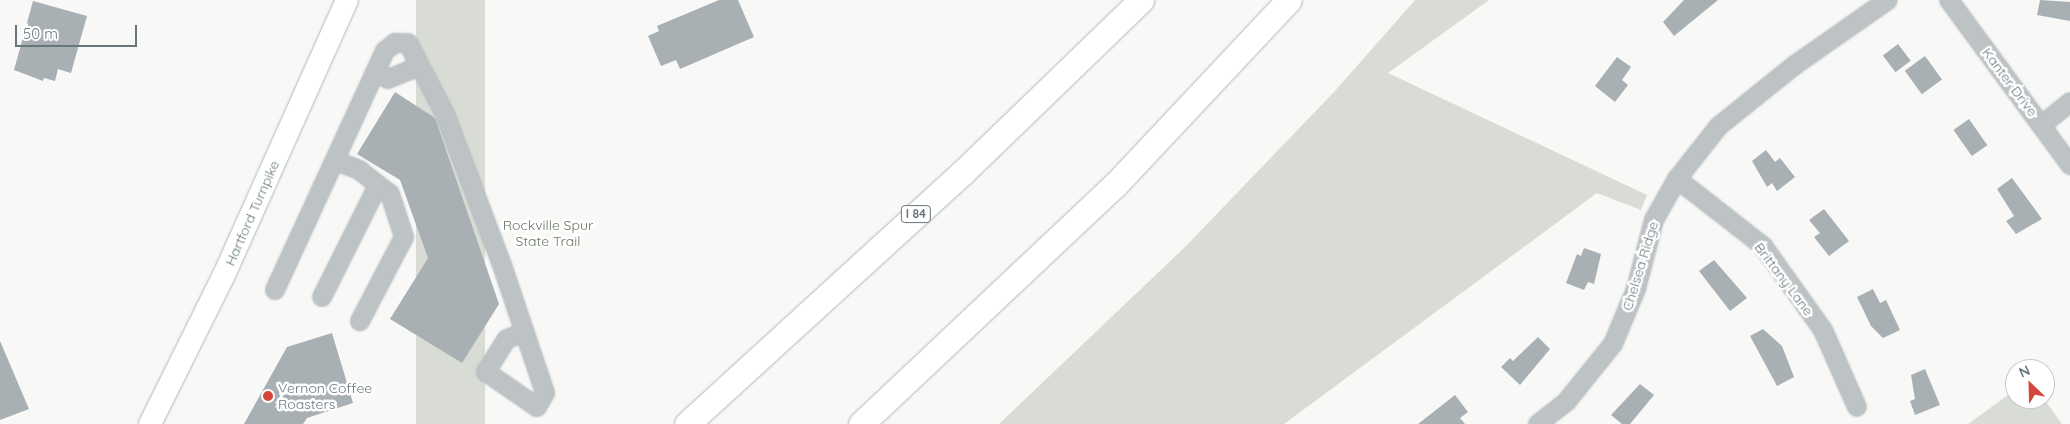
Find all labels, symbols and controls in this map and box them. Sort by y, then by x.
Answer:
scale bar [18,15,140,47]
text: 50 m [23,24,58,43]
street label: Kanter Drive [1979,44,2041,120]
street label: Hartford Turnpike [221,158,283,268]
road number: I 84 [900,204,932,223]
park label: Rockville Spur State Trail [503,217,593,250]
street label: Chelsea Ridge [1618,219,1662,313]
street label: Brittany Lane [1751,239,1817,319]
north arrow [2005,359,2055,409]
text: N [2016,361,2033,382]
place label: Vernon Coffee Roasters [278,380,372,412]
marker: Vernon Coffee Roasters [262,390,274,402]

